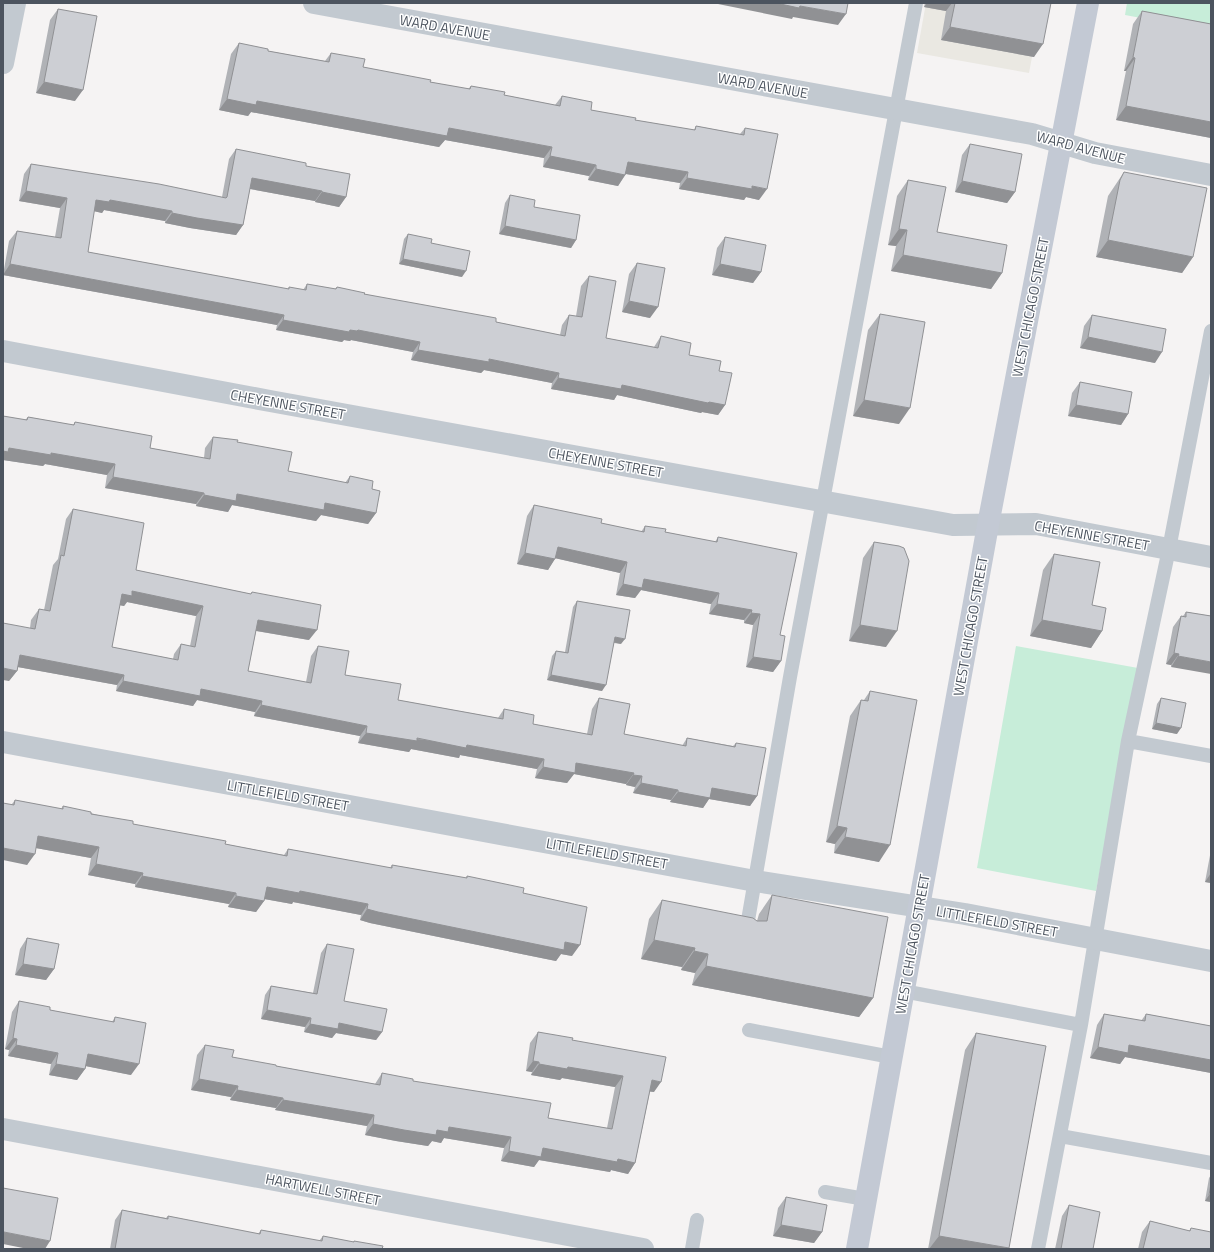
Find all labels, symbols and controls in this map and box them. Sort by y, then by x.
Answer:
street label: WARD AVENUE [398,9,492,45]
street label: WARD AVENUE [716,67,810,103]
street label: WARD AVENUE [1034,125,1128,169]
street label: WEST CHICAGO STREET [1006,235,1054,379]
street label: CHEYENNE STREET [229,384,348,425]
street label: CHEYENNE STREET [547,442,666,483]
street label: CHEYENNE STREET [1033,515,1152,556]
street label: WEST CHICAGO STREET [947,554,993,698]
street label: LITTLEFIELD STREET [226,774,351,816]
street label: LITTLEFIELD STREET [545,832,670,874]
street label: WEST CHICAGO STREET [889,872,935,1016]
street label: LITTLEFIELD STREET [935,900,1060,942]
street label: HARTWELL STREET [264,1168,383,1211]

